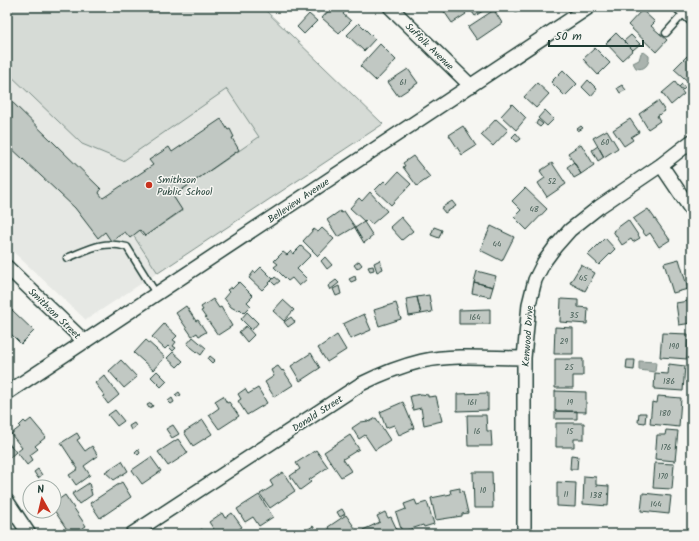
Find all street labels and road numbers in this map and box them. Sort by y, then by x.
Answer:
street label: Suffolk Avenue [401,19,458,75]
street label: Belleview Avenue [264,174,333,227]
street label: Smithson Street [24,284,85,343]
street label: Kenwood Drive [518,304,538,367]
street label: Donald Street [289,391,346,436]

